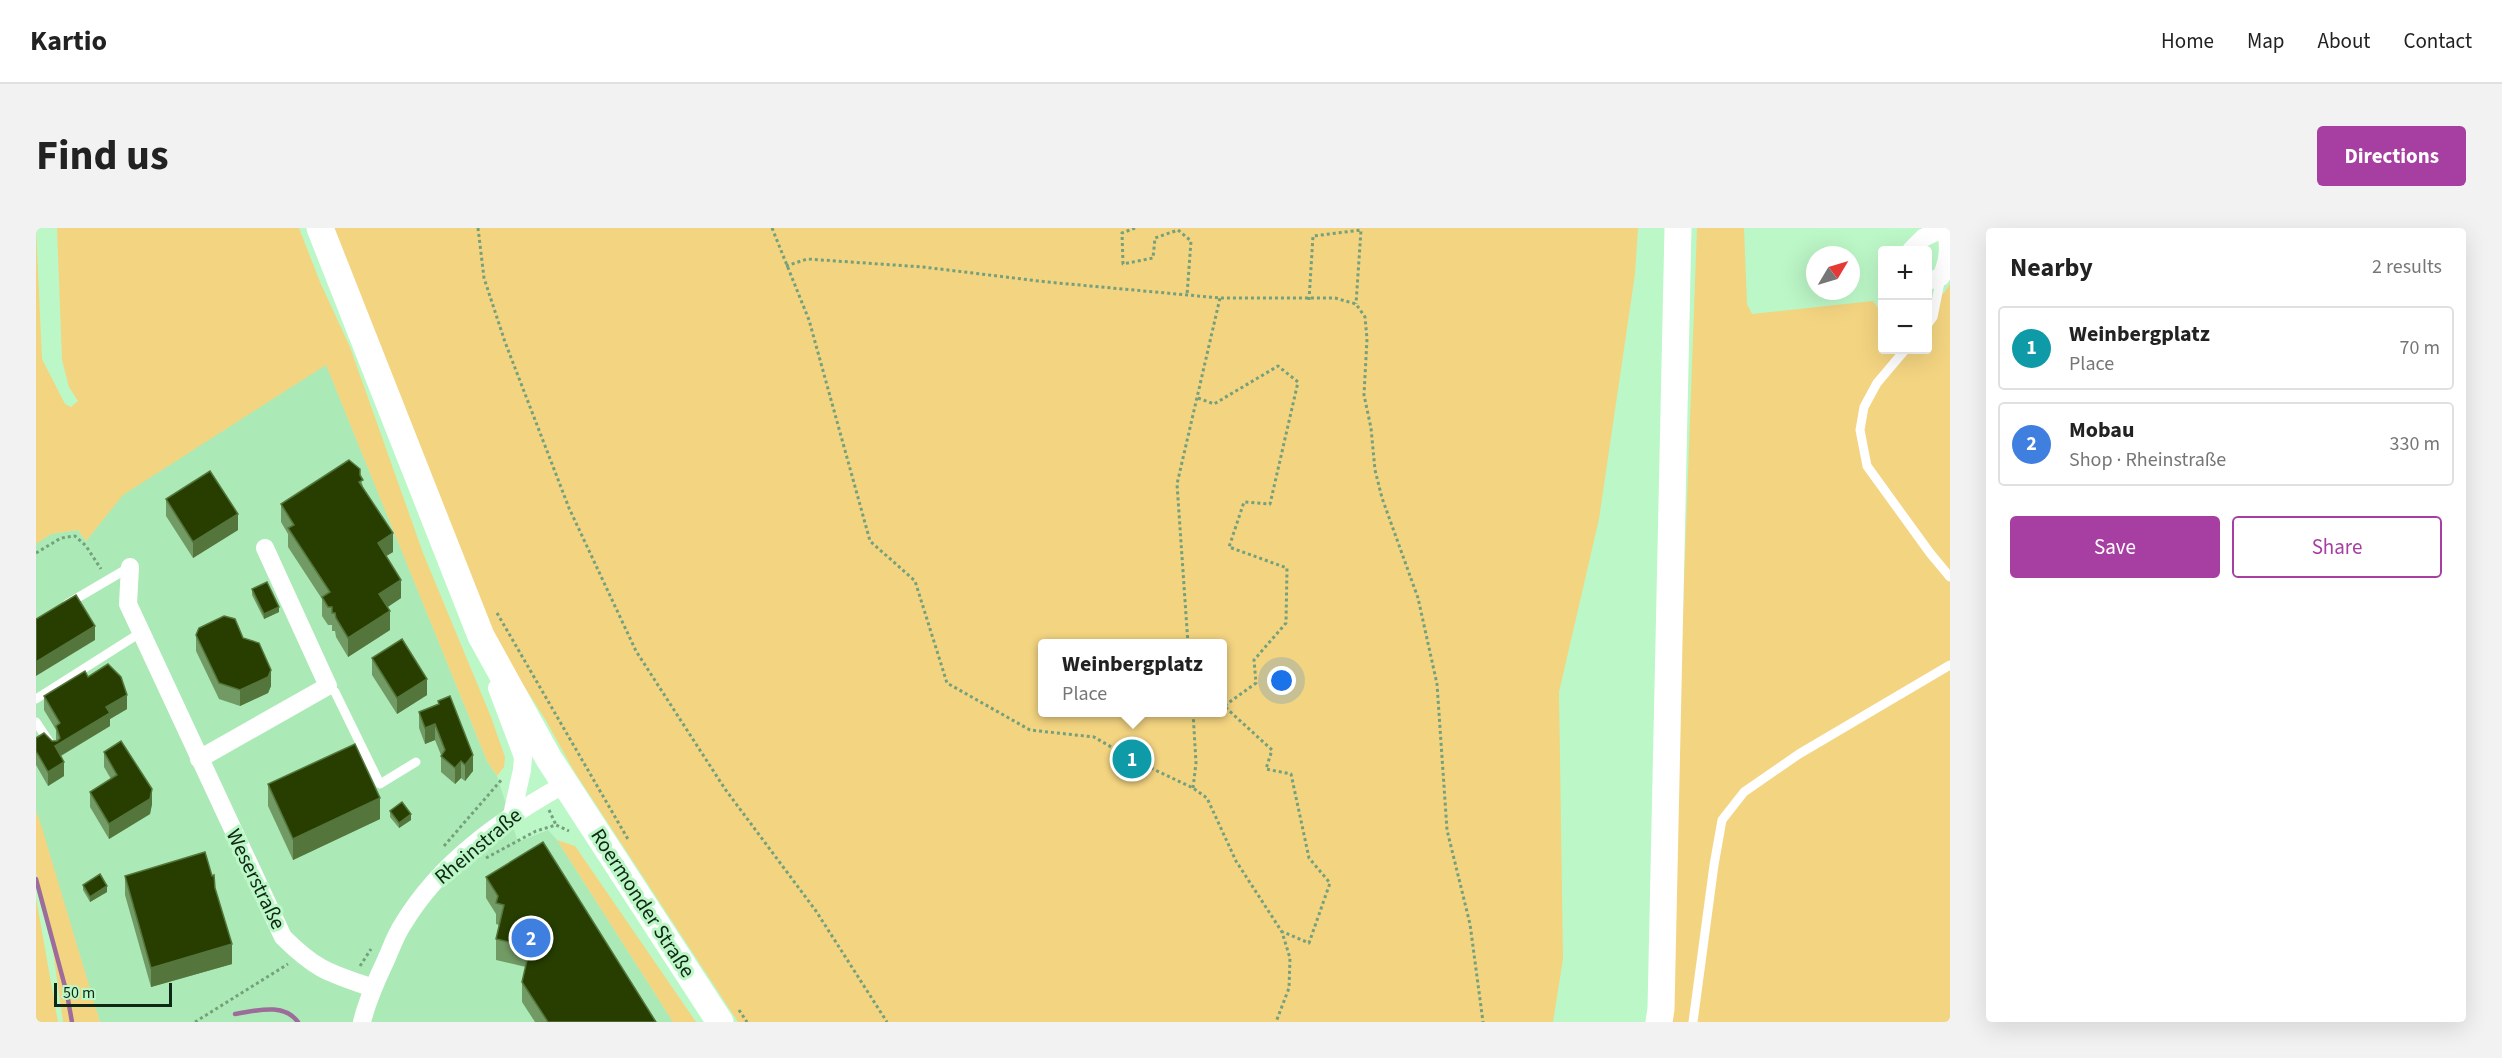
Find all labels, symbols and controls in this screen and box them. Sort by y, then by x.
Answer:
text: Kartio [30,21,107,61]
text: Home [2161,26,2214,56]
text: Map [2247,26,2285,56]
text: About [2318,26,2370,56]
text: Contact [2403,26,2472,56]
text: Find us [36,126,169,186]
button: Directions [2317,126,2466,186]
north arrow [1806,246,1860,300]
map controls [1878,246,1932,354]
button: + [1878,246,1932,300]
text: Nearby [2010,249,2093,286]
text: 2 results [2372,253,2442,281]
button: − [1878,300,1932,354]
text: Weinbergplatz [2069,318,2210,350]
text: 1 [2026,334,2037,362]
text: 70 m [2400,334,2440,362]
text: Place [2069,350,2114,378]
text: Mobau [2069,414,2134,446]
text: 2 [2026,430,2037,458]
text: 330 m [2390,430,2440,458]
text: Shop · Rheinstraße [2069,446,2226,474]
button: Save [2010,516,2220,578]
button: Share [2232,516,2442,578]
popup [1038,639,1227,717]
text: Weinbergplatz [1062,648,1203,680]
your location [1267,666,1296,695]
text: Place [1062,680,1107,708]
pin: 1 [1112,736,1152,782]
street label: Rheinstraße [428,801,528,891]
street label: Roermonder Straße [583,823,703,983]
street label: Weserstraße [219,824,293,934]
pin: 2 [512,916,550,960]
scale bar [54,980,172,1008]
text: 50 m [63,982,95,1004]

